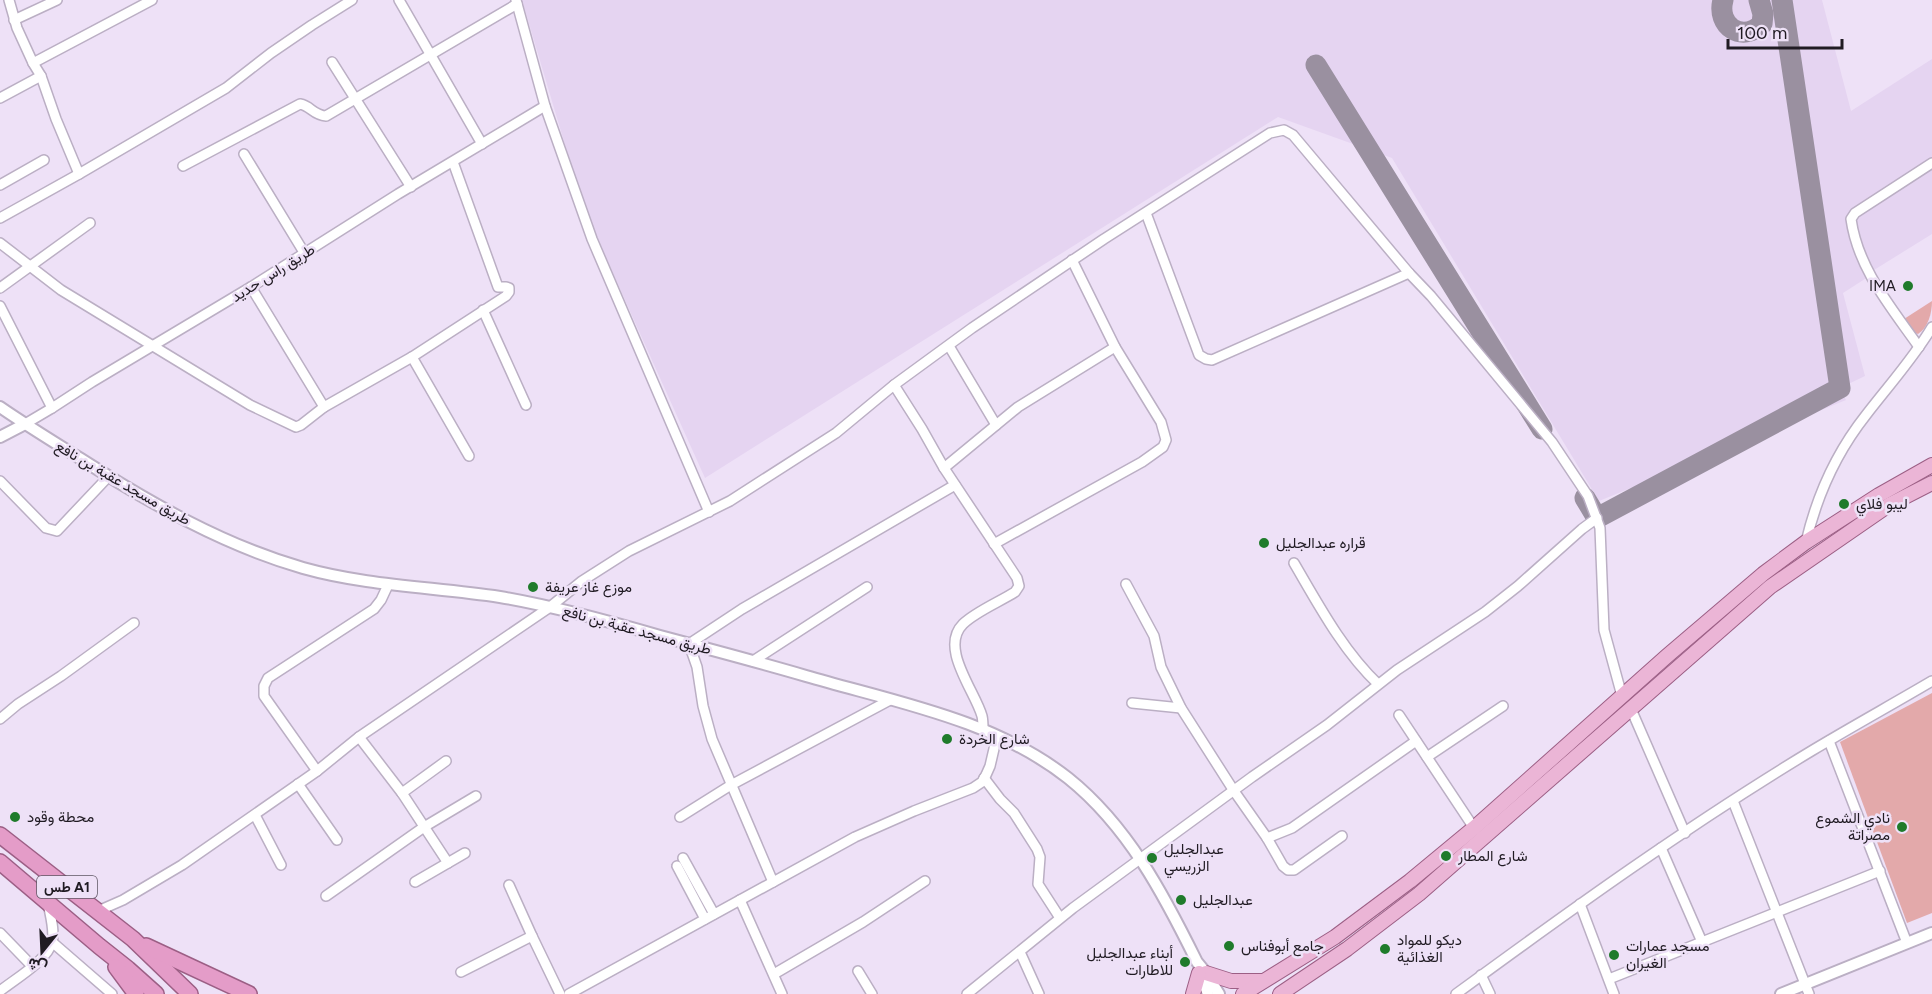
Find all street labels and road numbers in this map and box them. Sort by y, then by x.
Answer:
street label: طريق راس حديد [228,240,319,307]
street label: طريق مسجد عقبة بن نافع [51,437,194,531]
street label: طريق مسجد عقبة بن نافع [560,601,713,660]
road number: طس A1 [37,876,97,898]

